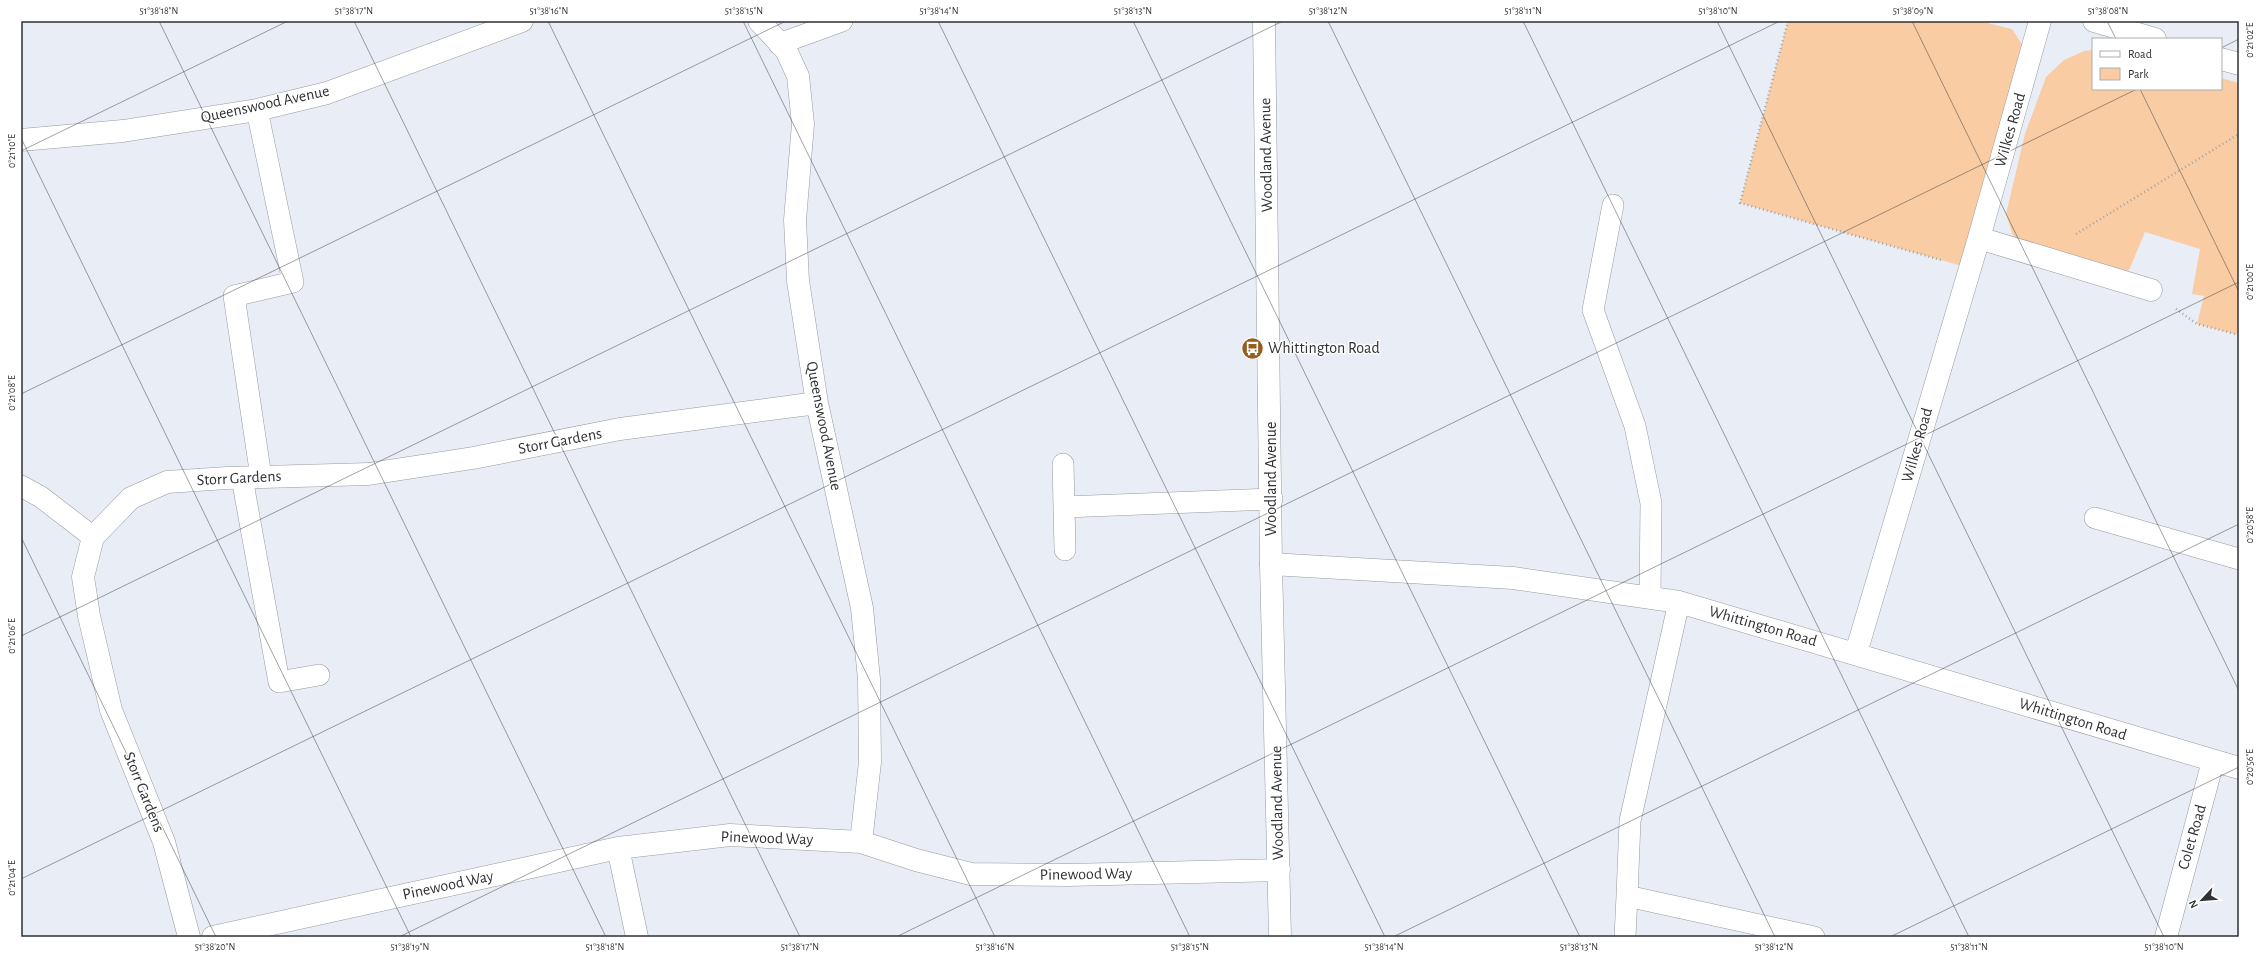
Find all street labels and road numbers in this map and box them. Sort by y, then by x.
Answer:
street label: Queenswood Avenue [199,83,331,126]
street label: Wilkes Road [1992,91,2028,169]
street label: Woodland Avenue [1257,98,1275,212]
street label: Queenswood Avenue [803,360,844,492]
street label: Wilkes Road [1899,406,1935,484]
street label: Woodland Avenue [1263,422,1279,536]
street label: Storr Gardens [517,425,603,457]
street label: Storr Gardens [196,468,282,488]
street label: Whittington Road [1707,603,1819,649]
street label: Whittington Road [2017,695,2129,743]
street label: Woodland Avenue [1268,746,1286,860]
street label: Storr Gardens [121,750,167,834]
street label: Colet Road [2175,803,2209,871]
street label: Pinewood Way [720,828,814,849]
street label: Pinewood Way [1040,865,1133,884]
street label: Pinewood Way [401,868,495,903]

